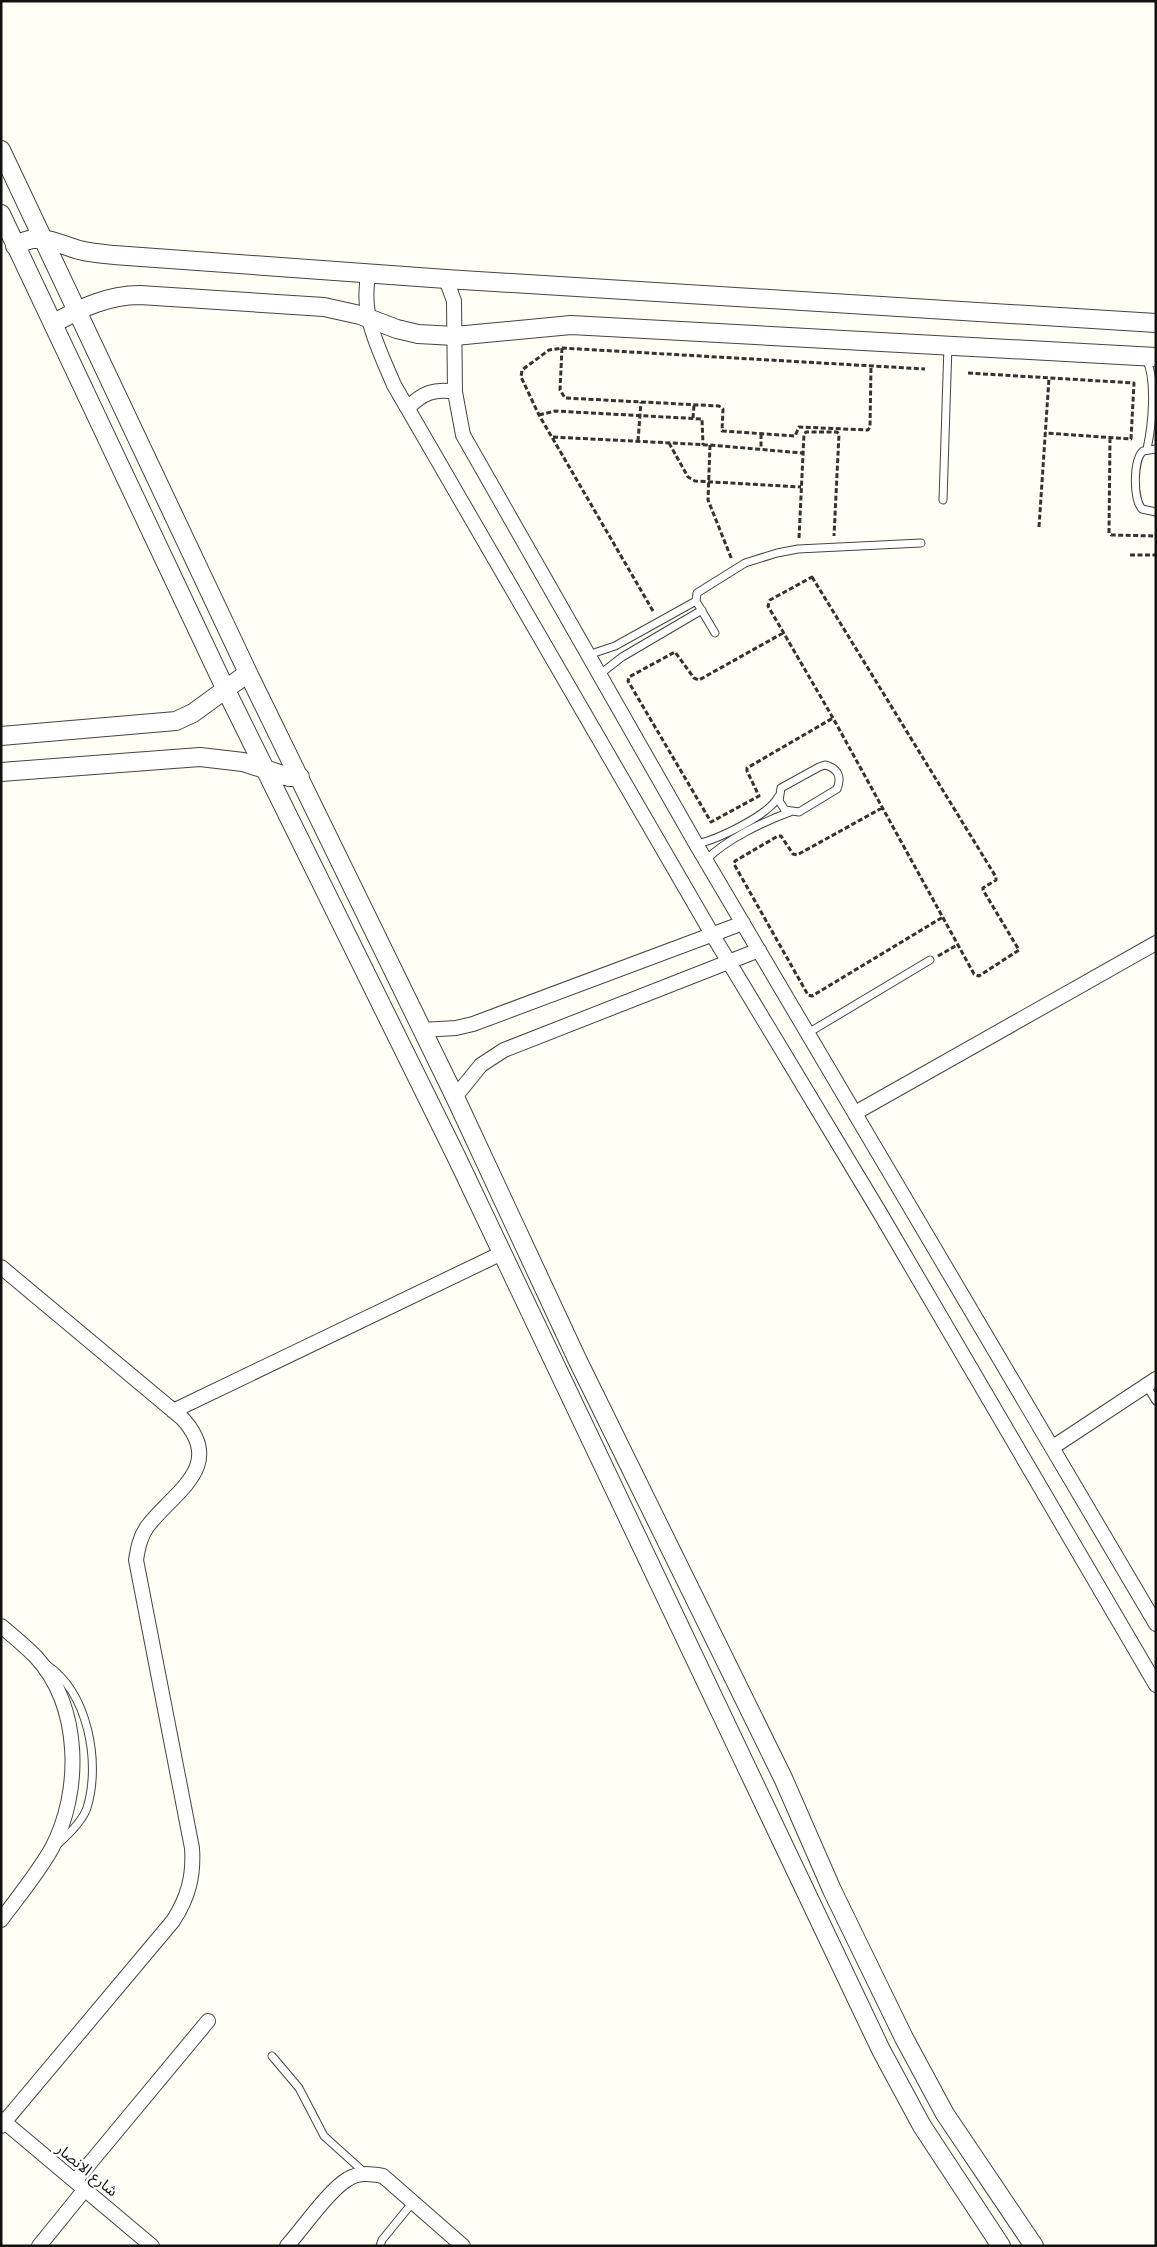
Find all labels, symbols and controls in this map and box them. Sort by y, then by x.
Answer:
street label: شارع الانصار [50,2138,122,2203]

